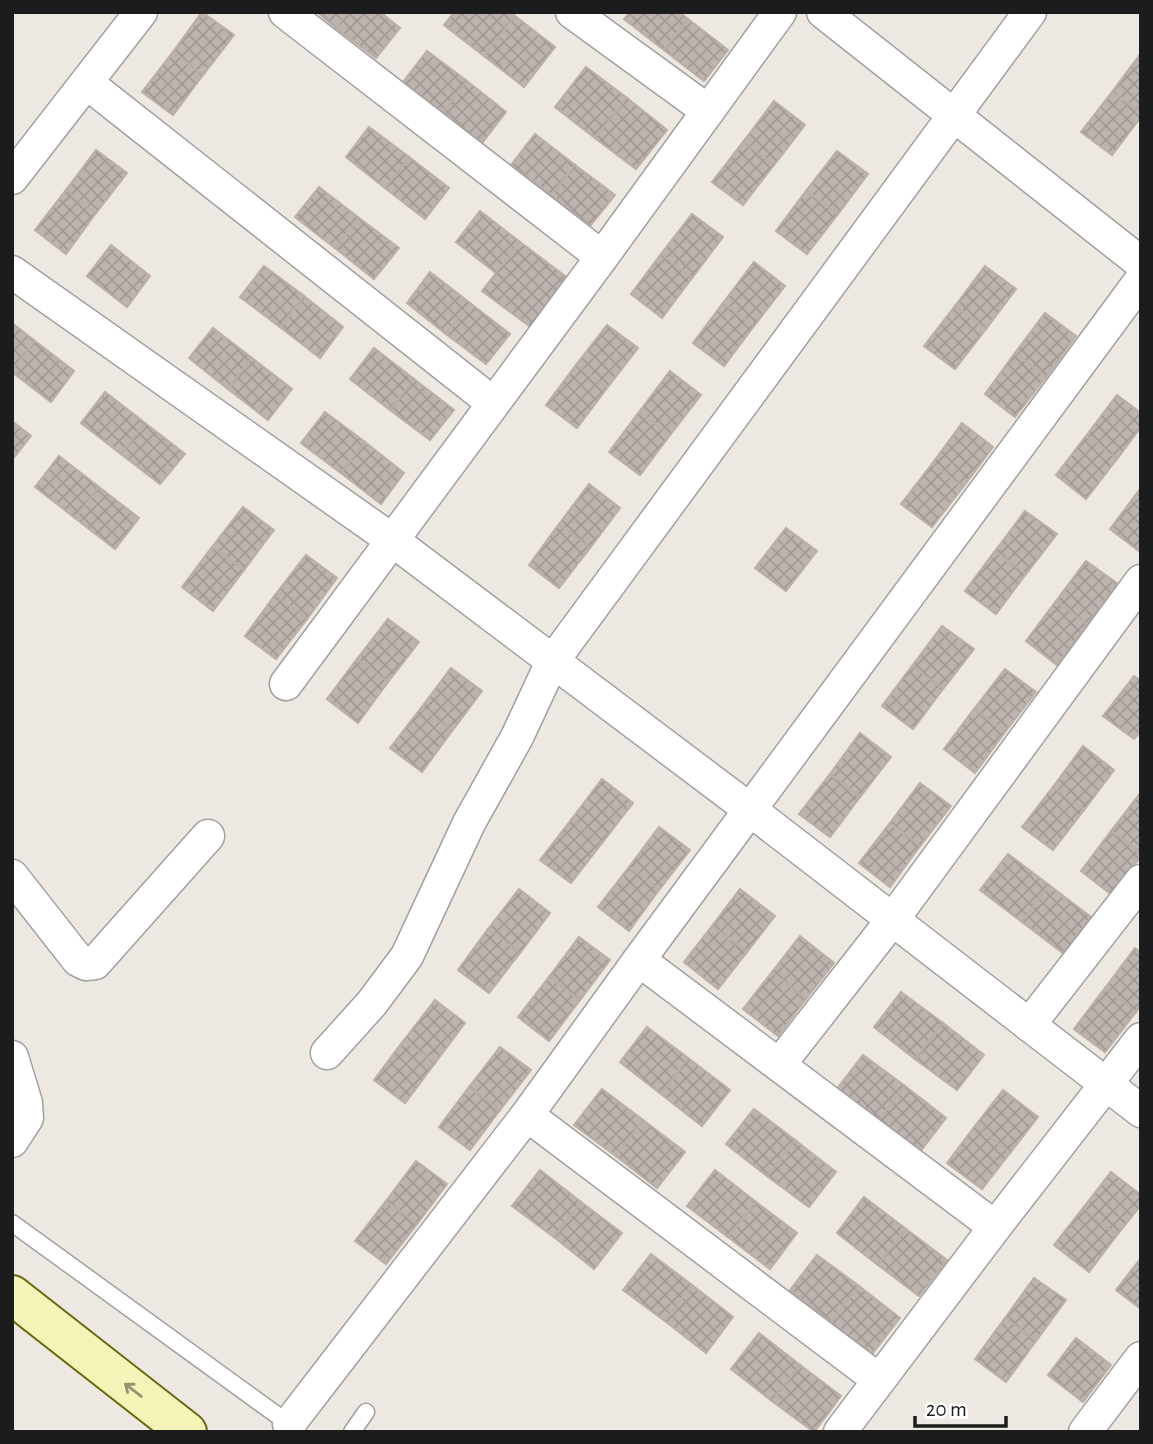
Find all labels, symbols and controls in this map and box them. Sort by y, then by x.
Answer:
one-way arrow [125,1382,143,1397]
scale bar [915,1384,1006,1428]
text: 20 m [926,1399,967,1420]

